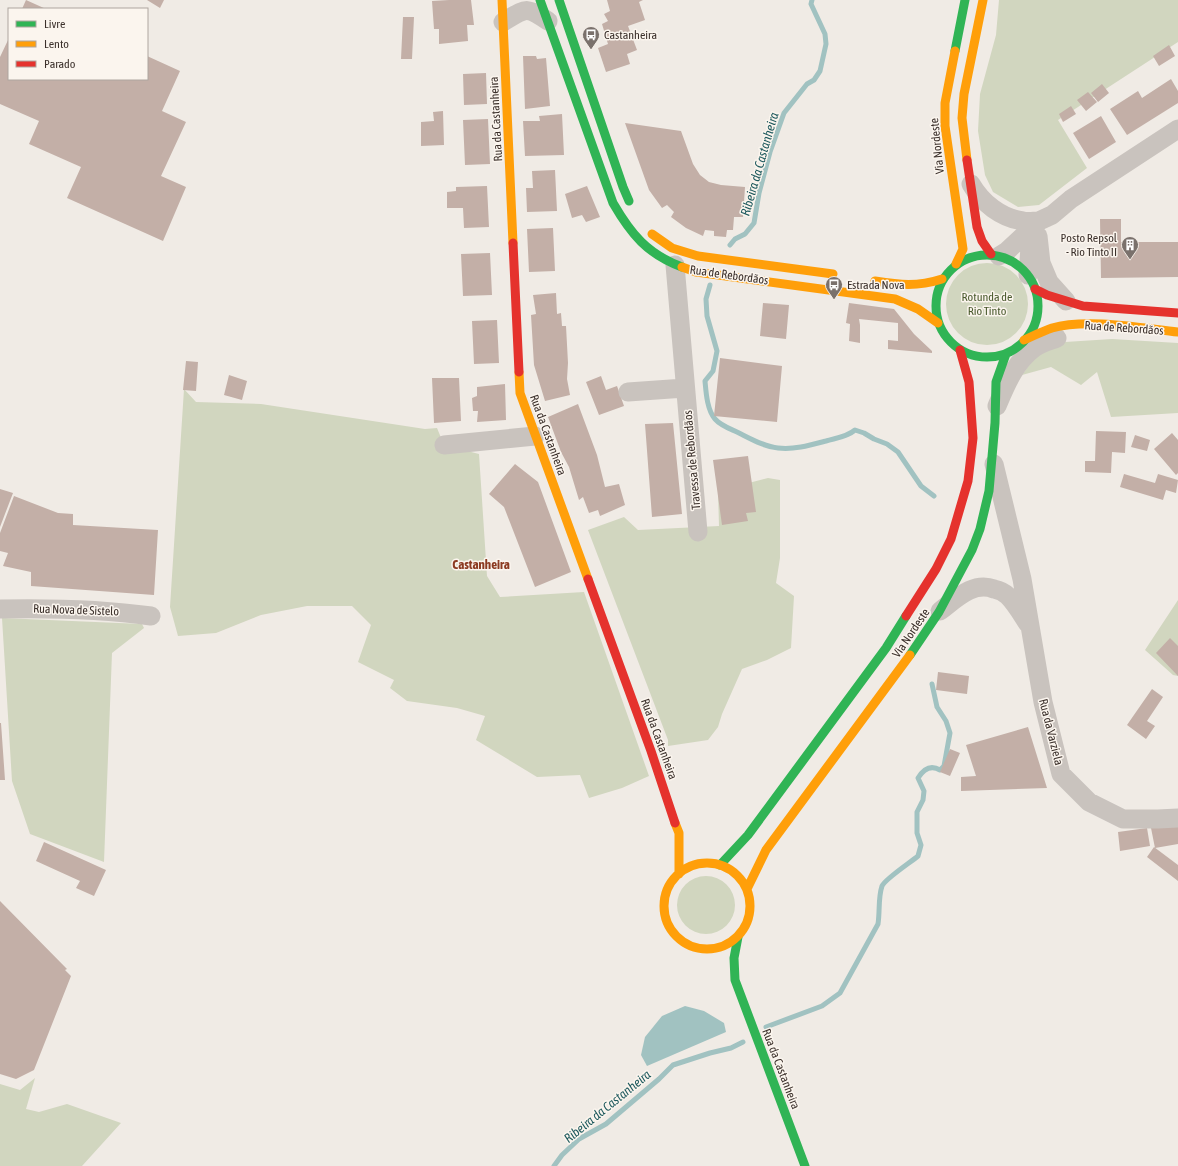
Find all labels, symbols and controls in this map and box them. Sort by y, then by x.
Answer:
legend [8,8,148,80]
text: Livre [44,17,65,31]
bus stop icon: Castanheira [581,25,601,50]
place label: Castanheira [604,28,657,42]
text: Lento [44,37,69,51]
text: Parado [44,57,76,71]
street label: Rua da Castanheira [487,76,505,162]
water label: Ribeira da Castanheira [738,111,781,218]
street label: Via Nordeste [927,117,947,175]
place label: Posto Repsol - Rio Tinto II [1061,231,1118,259]
building icon: Posto Repsol - Rio Tinto II [1120,235,1140,260]
street label: Rua de Rebordãos [689,263,769,287]
bus stop icon: Estrada Nova [824,275,844,300]
place label: Estrada Nova [847,278,905,292]
park label: Rotunda de Rio Tinto [962,290,1012,318]
street label: Rua de Rebordãos [1084,318,1164,338]
street label: Rua da Castanheira [527,393,569,477]
street label: Travessa de Rebordãos [681,410,703,510]
district label: Castanheira [452,557,510,572]
street label: Rua Nova de Sistelo [33,602,120,619]
street label: Via Nordeste [889,606,933,660]
street label: Rua da Castanheira [638,697,680,781]
street label: Rua da Varziela [1036,697,1066,767]
street label: Rua da Castanheira [759,1027,803,1111]
water label: Ribeira da Castanheira [561,1067,654,1146]

